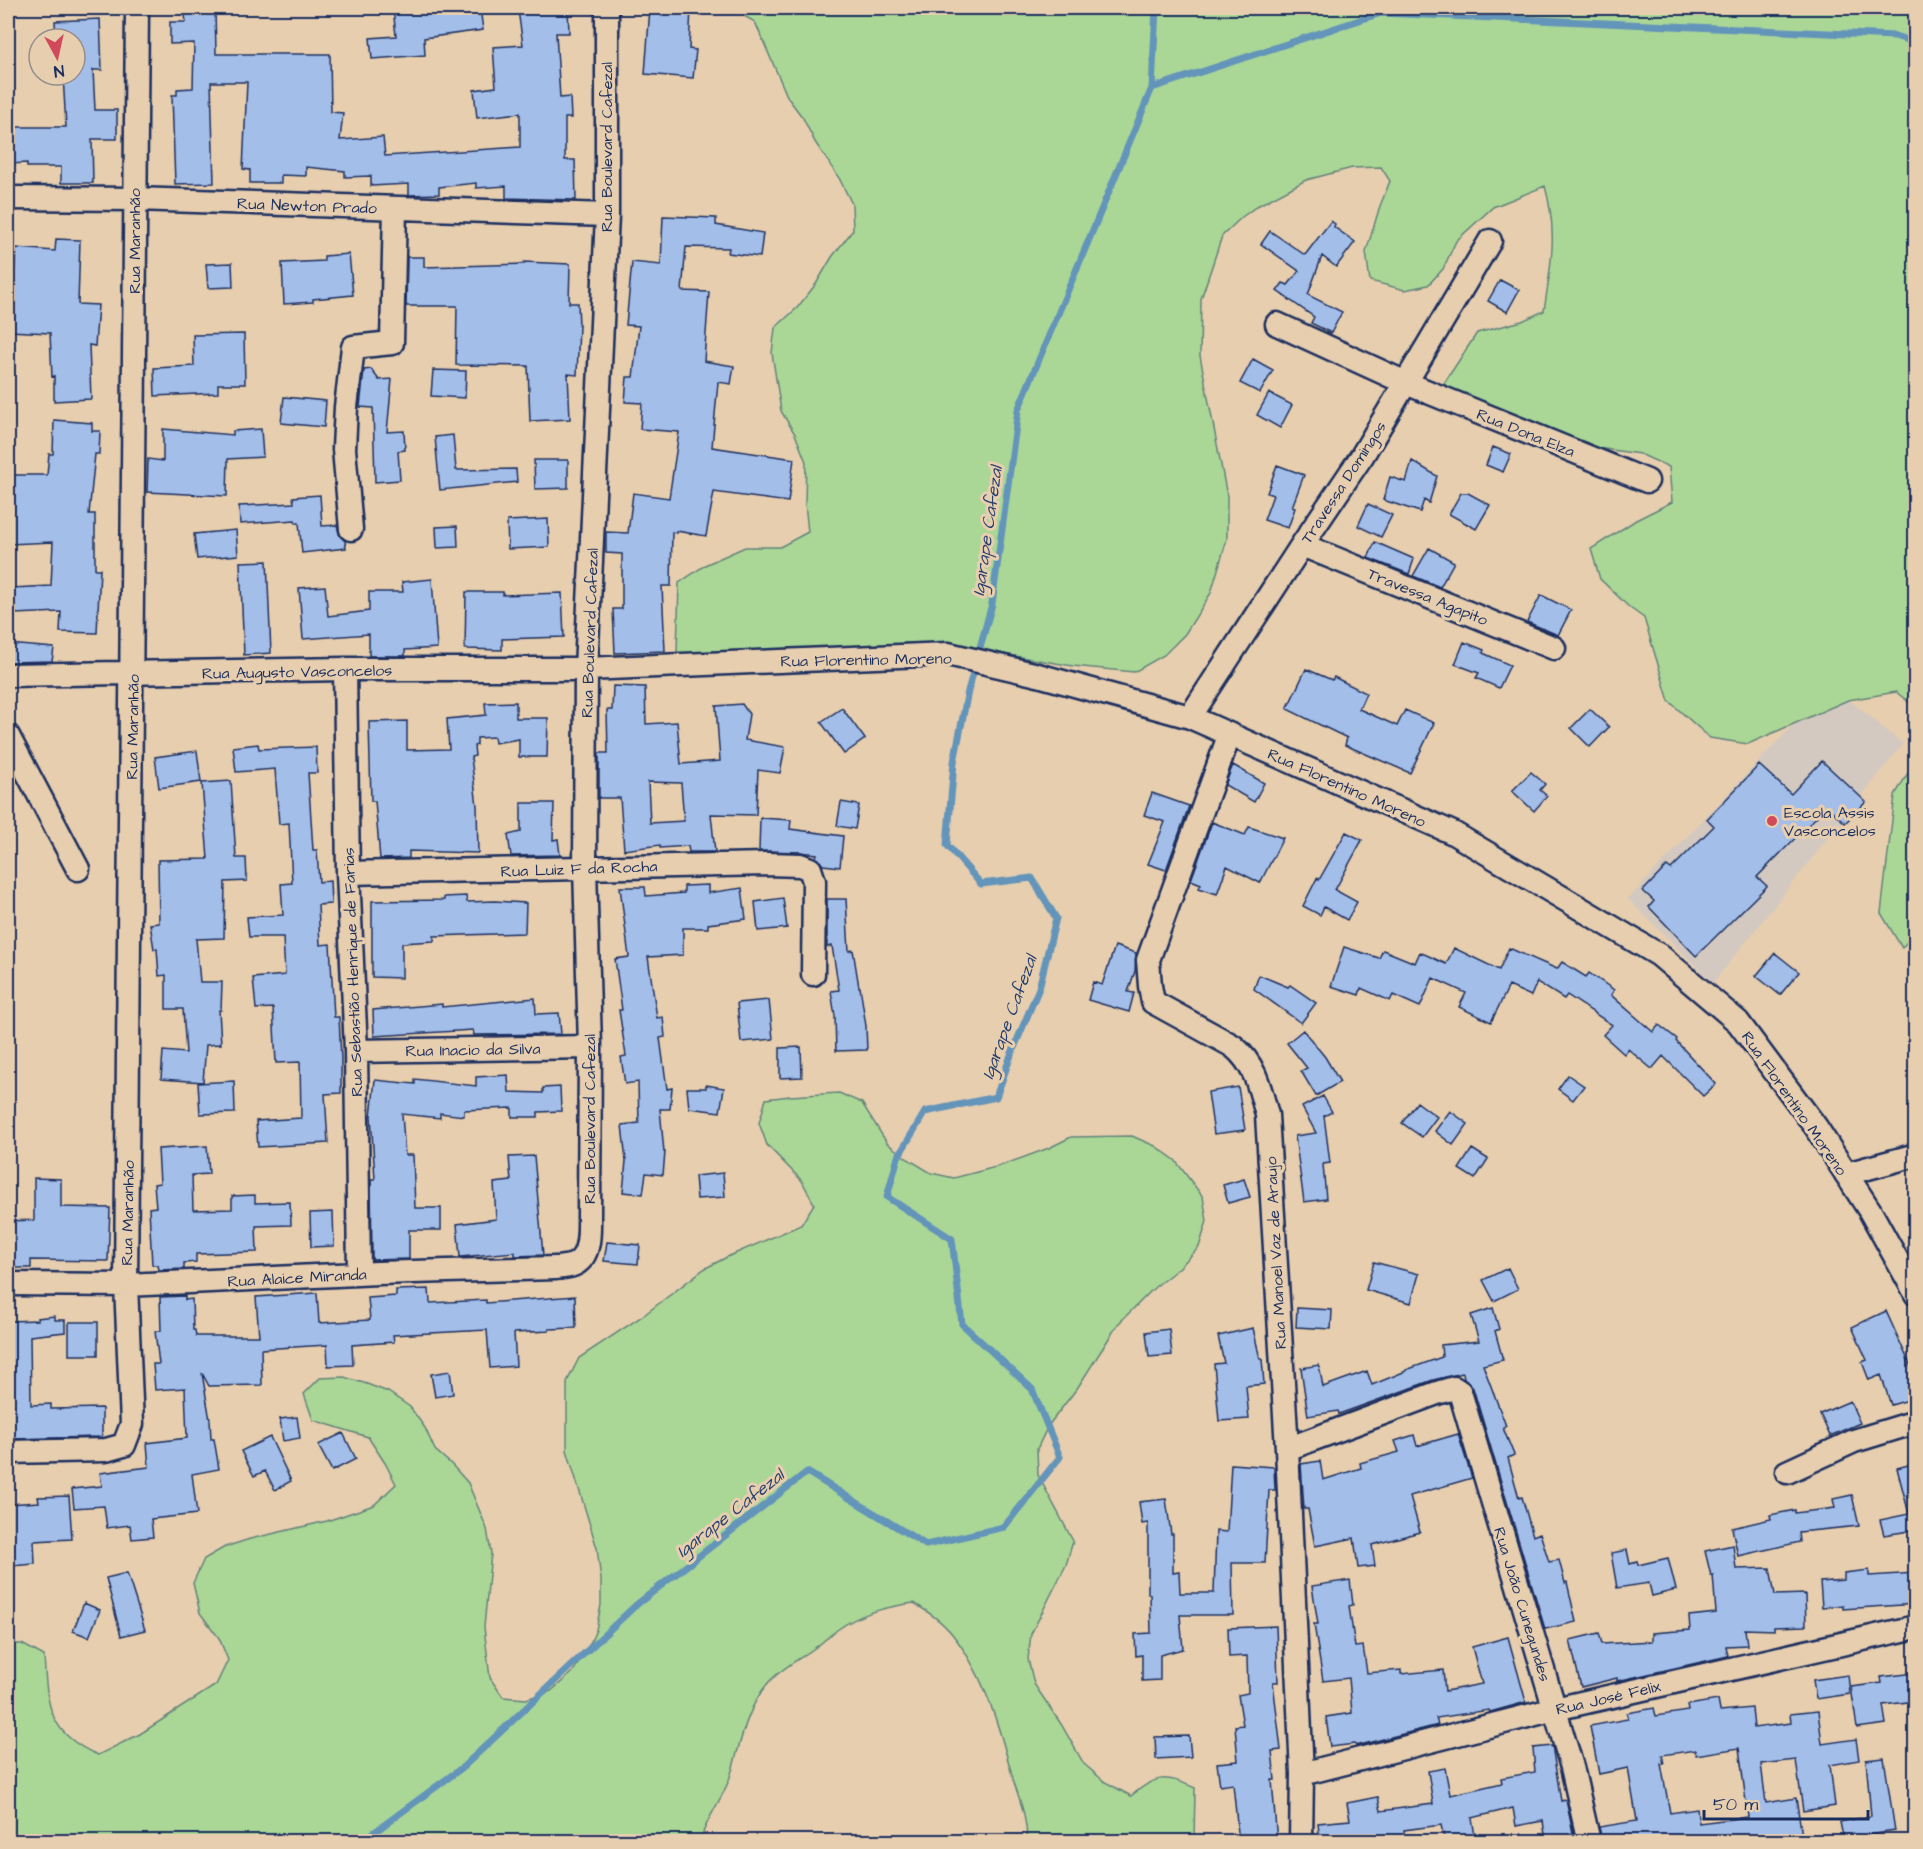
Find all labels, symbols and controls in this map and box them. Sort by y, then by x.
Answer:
north arrow [27,27,87,87]
text: N [52,59,65,82]
street label: Rua Boulevard Cafezal [596,62,618,232]
street label: Rua Maranhão [124,188,146,294]
street label: Rua Newton Prado [237,193,377,219]
street label: Rua Dona Elza [1473,403,1578,463]
street label: Travessa Domingos [1296,417,1393,549]
water label: Igarape Cafezal [966,463,1010,598]
street label: Rua Boulevard Cafezal [576,548,604,718]
street label: Travessa Agapito [1364,563,1491,632]
street label: Rua Florentino Moreno [780,648,952,672]
street label: Rua Augusto Vasconcelos [202,659,392,686]
street label: Rua Maranhão [121,674,145,780]
street label: Rua Florentino Moreno [1264,743,1429,833]
place label: Escola Assis Vasconcelos [1784,802,1876,842]
marker: Escola Assis Vasconcelos [1765,814,1779,828]
street label: Rua Sebastião Henrique de Farias [338,847,368,1097]
street label: Rua Luiz F da Rocha [500,855,658,883]
water label: Igarape Cafezal [975,950,1045,1083]
street label: Rua Florentino Moreno [1736,1027,1852,1180]
street label: Rua Boulevard Cafezal [579,1034,601,1204]
street label: Rua Inacio da Silva [405,1038,541,1062]
street label: Rua Manoel Vaz de Araujo [1260,1156,1292,1350]
street label: Rua Maranhão [116,1160,140,1266]
street label: Rua Alaice Miranda [227,1263,367,1293]
water label: Igarape Cafezal [671,1462,792,1564]
street label: Rua João Cunegundes [1487,1524,1556,1685]
street label: Rua José Felix [1554,1675,1663,1721]
scale bar [1704,1783,1868,1821]
text: 50 m [1713,1792,1758,1817]

